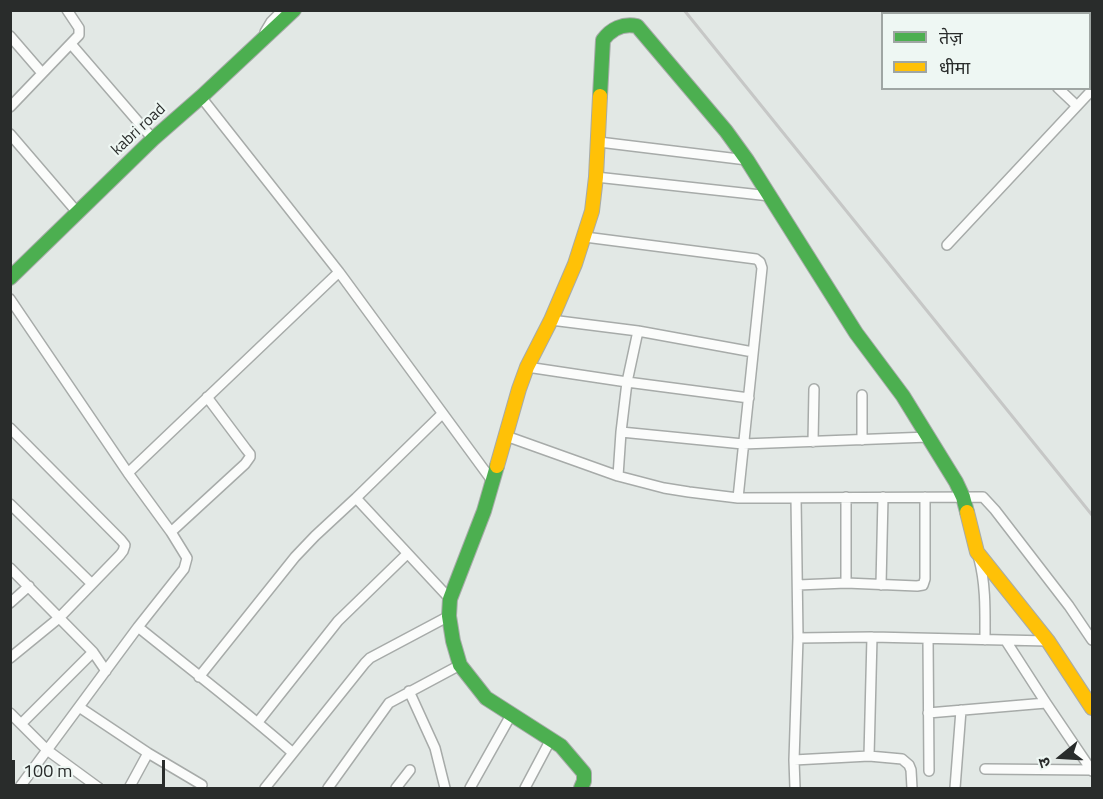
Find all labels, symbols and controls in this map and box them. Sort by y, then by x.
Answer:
legend [881,12,1091,90]
text: तेज़ [939,24,963,51]
text: धीमा [939,54,970,81]
street label: kabri road [108,100,170,160]
north arrow [1031,727,1091,787]
scale bar [15,748,168,786]
text: उ [1031,754,1057,771]
text: 100 m [23,757,72,784]

